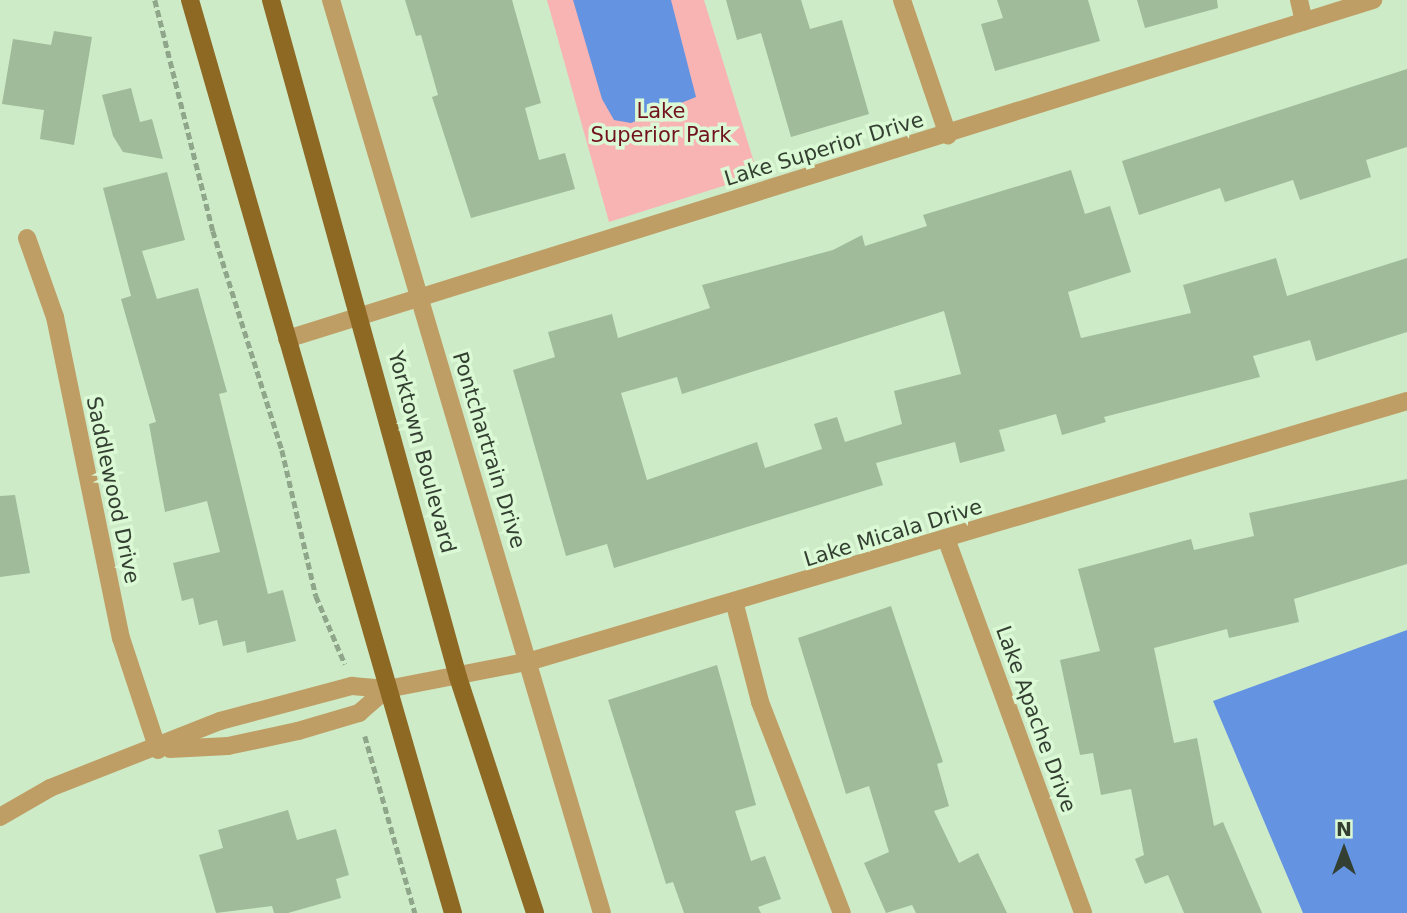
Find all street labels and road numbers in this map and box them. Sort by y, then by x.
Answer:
street label: Lake Superior Drive [721,107,927,191]
street label: Yorktown Boulevard [383,348,461,556]
street label: Pontchartrain Drive [447,349,531,551]
street label: Saddlewood Drive [81,394,145,586]
street label: Lake Micala Drive [801,494,985,572]
street label: Lake Apache Drive [991,622,1081,816]

